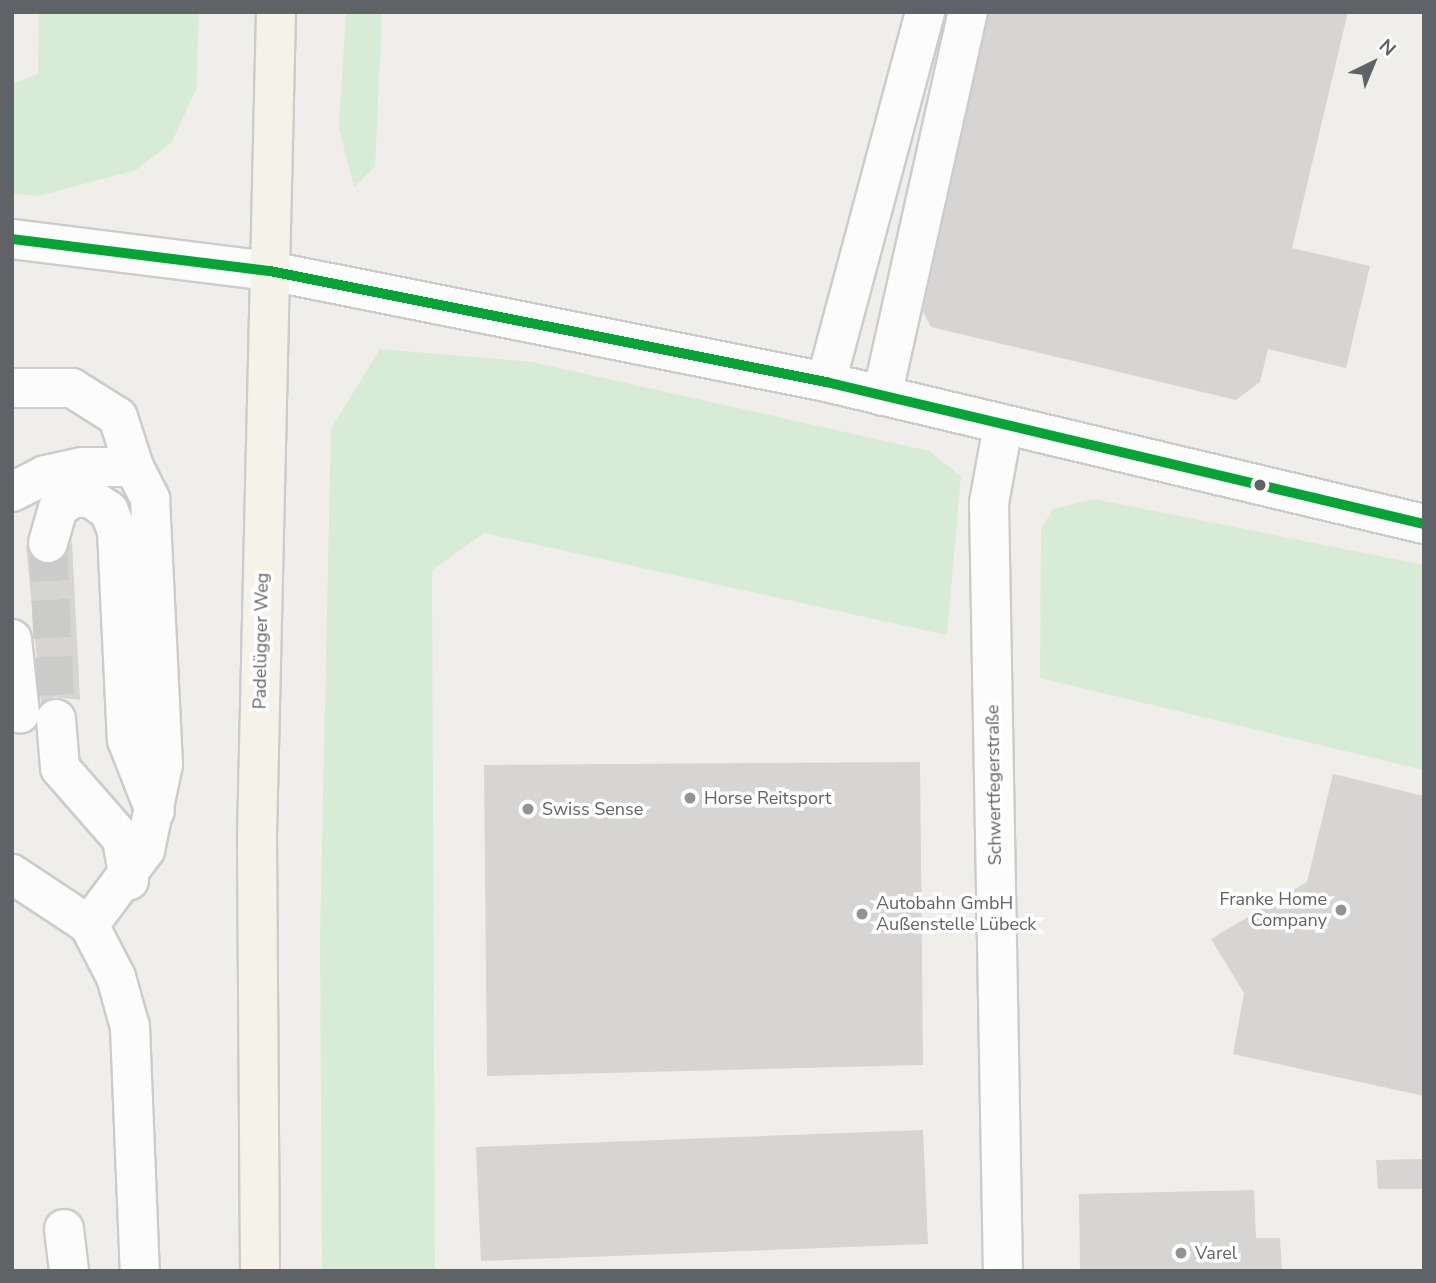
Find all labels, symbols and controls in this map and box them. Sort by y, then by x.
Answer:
north arrow [1338,28,1408,98]
text: N [1373,33,1401,62]
unlabelled marker [1253,478,1267,492]
street label: Padelügger Weg [249,573,273,709]
street label: Schwertfegerstraße [982,705,1006,865]
place label: Horse Reitsport [704,787,831,809]
marker: Horse Reitsport [682,790,698,806]
place label: Swiss Sense [542,798,643,820]
marker: Swiss Sense [520,801,536,817]
place label: Franke Home Company [1220,889,1327,932]
place label: Autobahn GmbH Außenstelle Lübeck [876,893,1036,936]
marker: Franke Home Company [1333,902,1349,918]
marker: Autobahn GmbH Außenstelle Lübeck [854,906,870,922]
place label: Varel [1195,1242,1237,1264]
marker: Varel [1173,1245,1189,1261]

